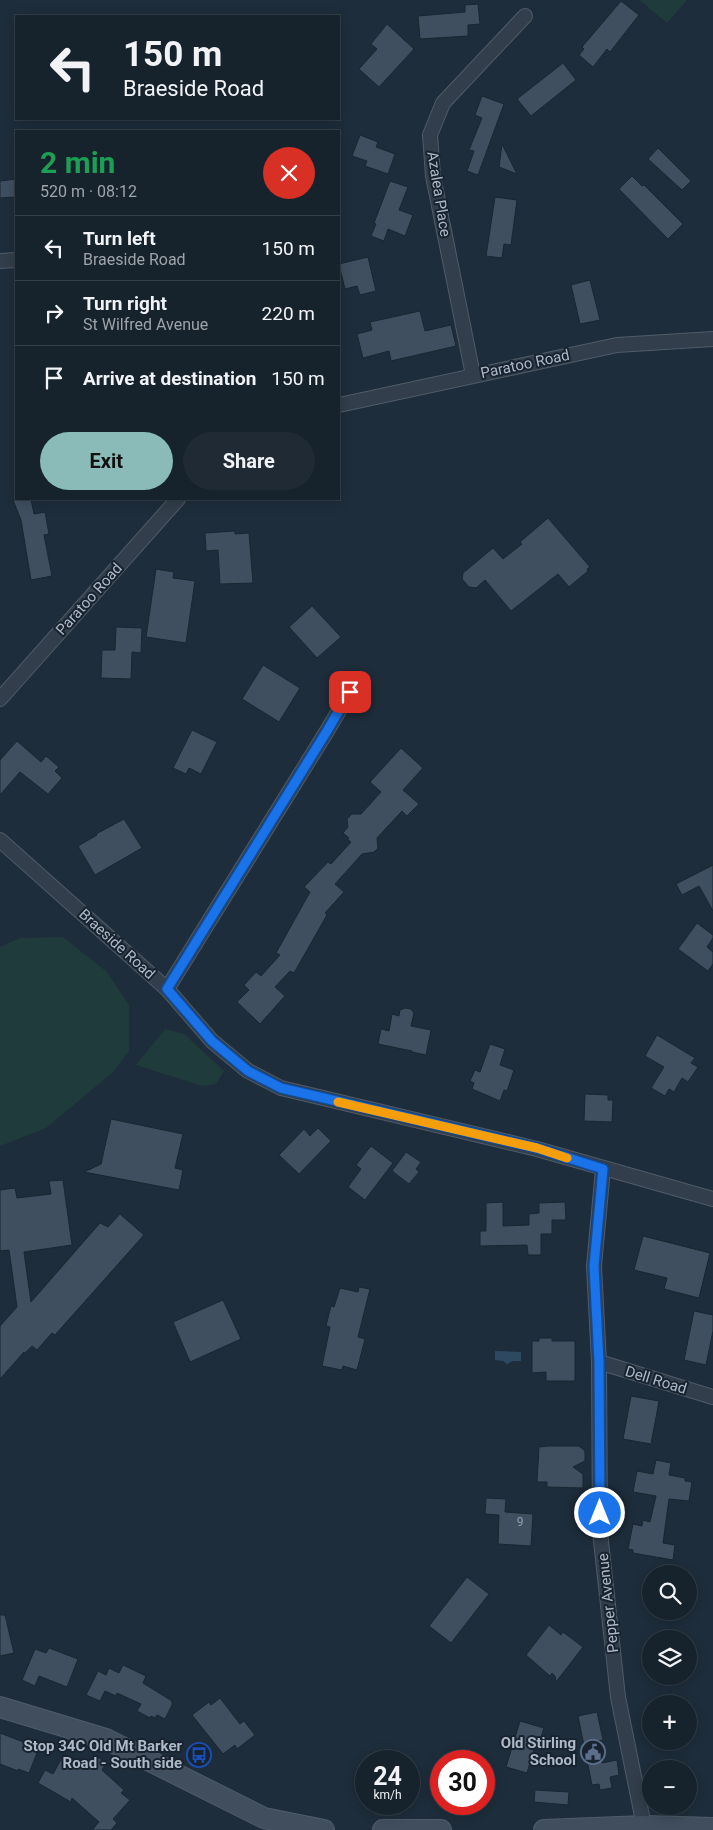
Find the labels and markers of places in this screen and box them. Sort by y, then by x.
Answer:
pin [329,671,371,713]
place label: Old Stirling School [501,1734,576,1769]
place label: Stop 34C Old Mt Barker Road - South side [24,1737,182,1772]
public building icon: Old Stirling School [580,1739,606,1765]
bus stop icon: Stop 34C Old Mt Barker Road - South side [186,1742,212,1768]

